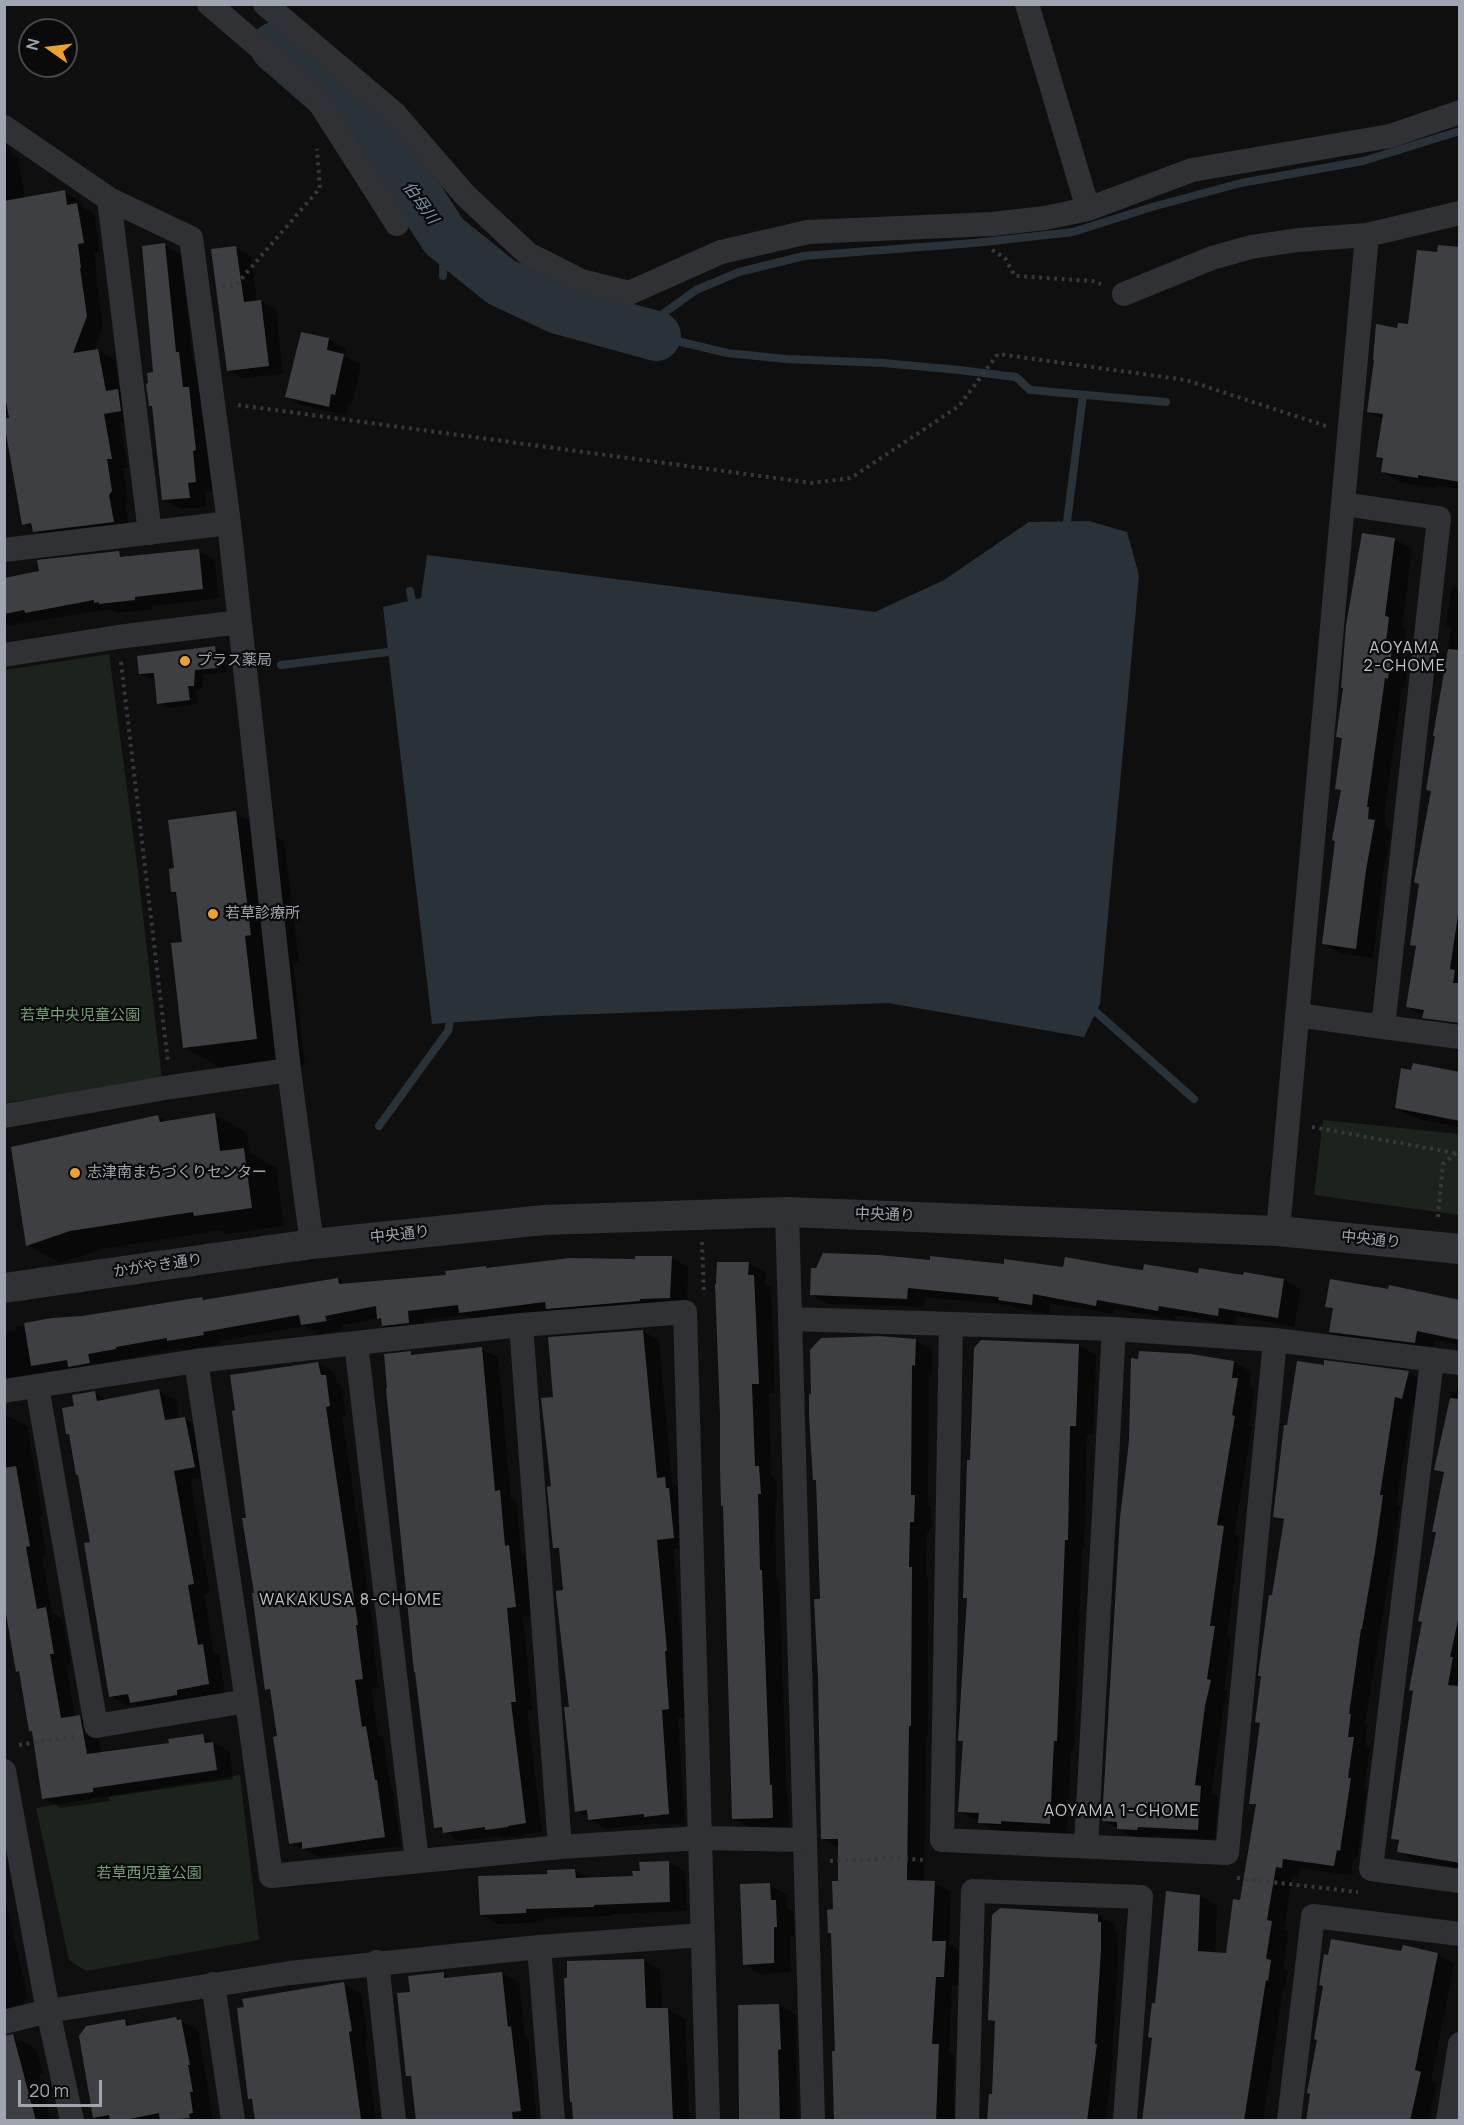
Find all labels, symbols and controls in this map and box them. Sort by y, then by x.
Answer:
north arrow [18,18,78,78]
text: N [20,36,45,52]
water label: 伯母川 [398,178,442,228]
district label: AOYAMA 2-CHOME [1364,639,1446,677]
place label: プラス薬局 [197,652,272,670]
marker: プラス薬局 [178,654,192,668]
place label: 若草診療所 [225,905,300,923]
marker: 若草診療所 [206,907,220,921]
park label: 若草中央児童公園 [20,1007,140,1025]
place label: 志津南まちづくりセンター [87,1164,267,1182]
marker: 志津南まちづくりセンター [68,1166,82,1180]
street label: 中央通り [855,1205,915,1225]
street label: 中央通り [369,1223,431,1247]
street label: 中央通り [1340,1228,1402,1252]
street label: かがやき通り [112,1251,204,1281]
district label: WAKAKUSA 8-CHOME [259,1591,443,1611]
district label: AOYAMA 1-CHOME [1044,1802,1200,1822]
park label: 若草西児童公園 [97,1865,201,1883]
scale bar [21,2068,105,2106]
text: 20 m [29,2078,69,2102]

